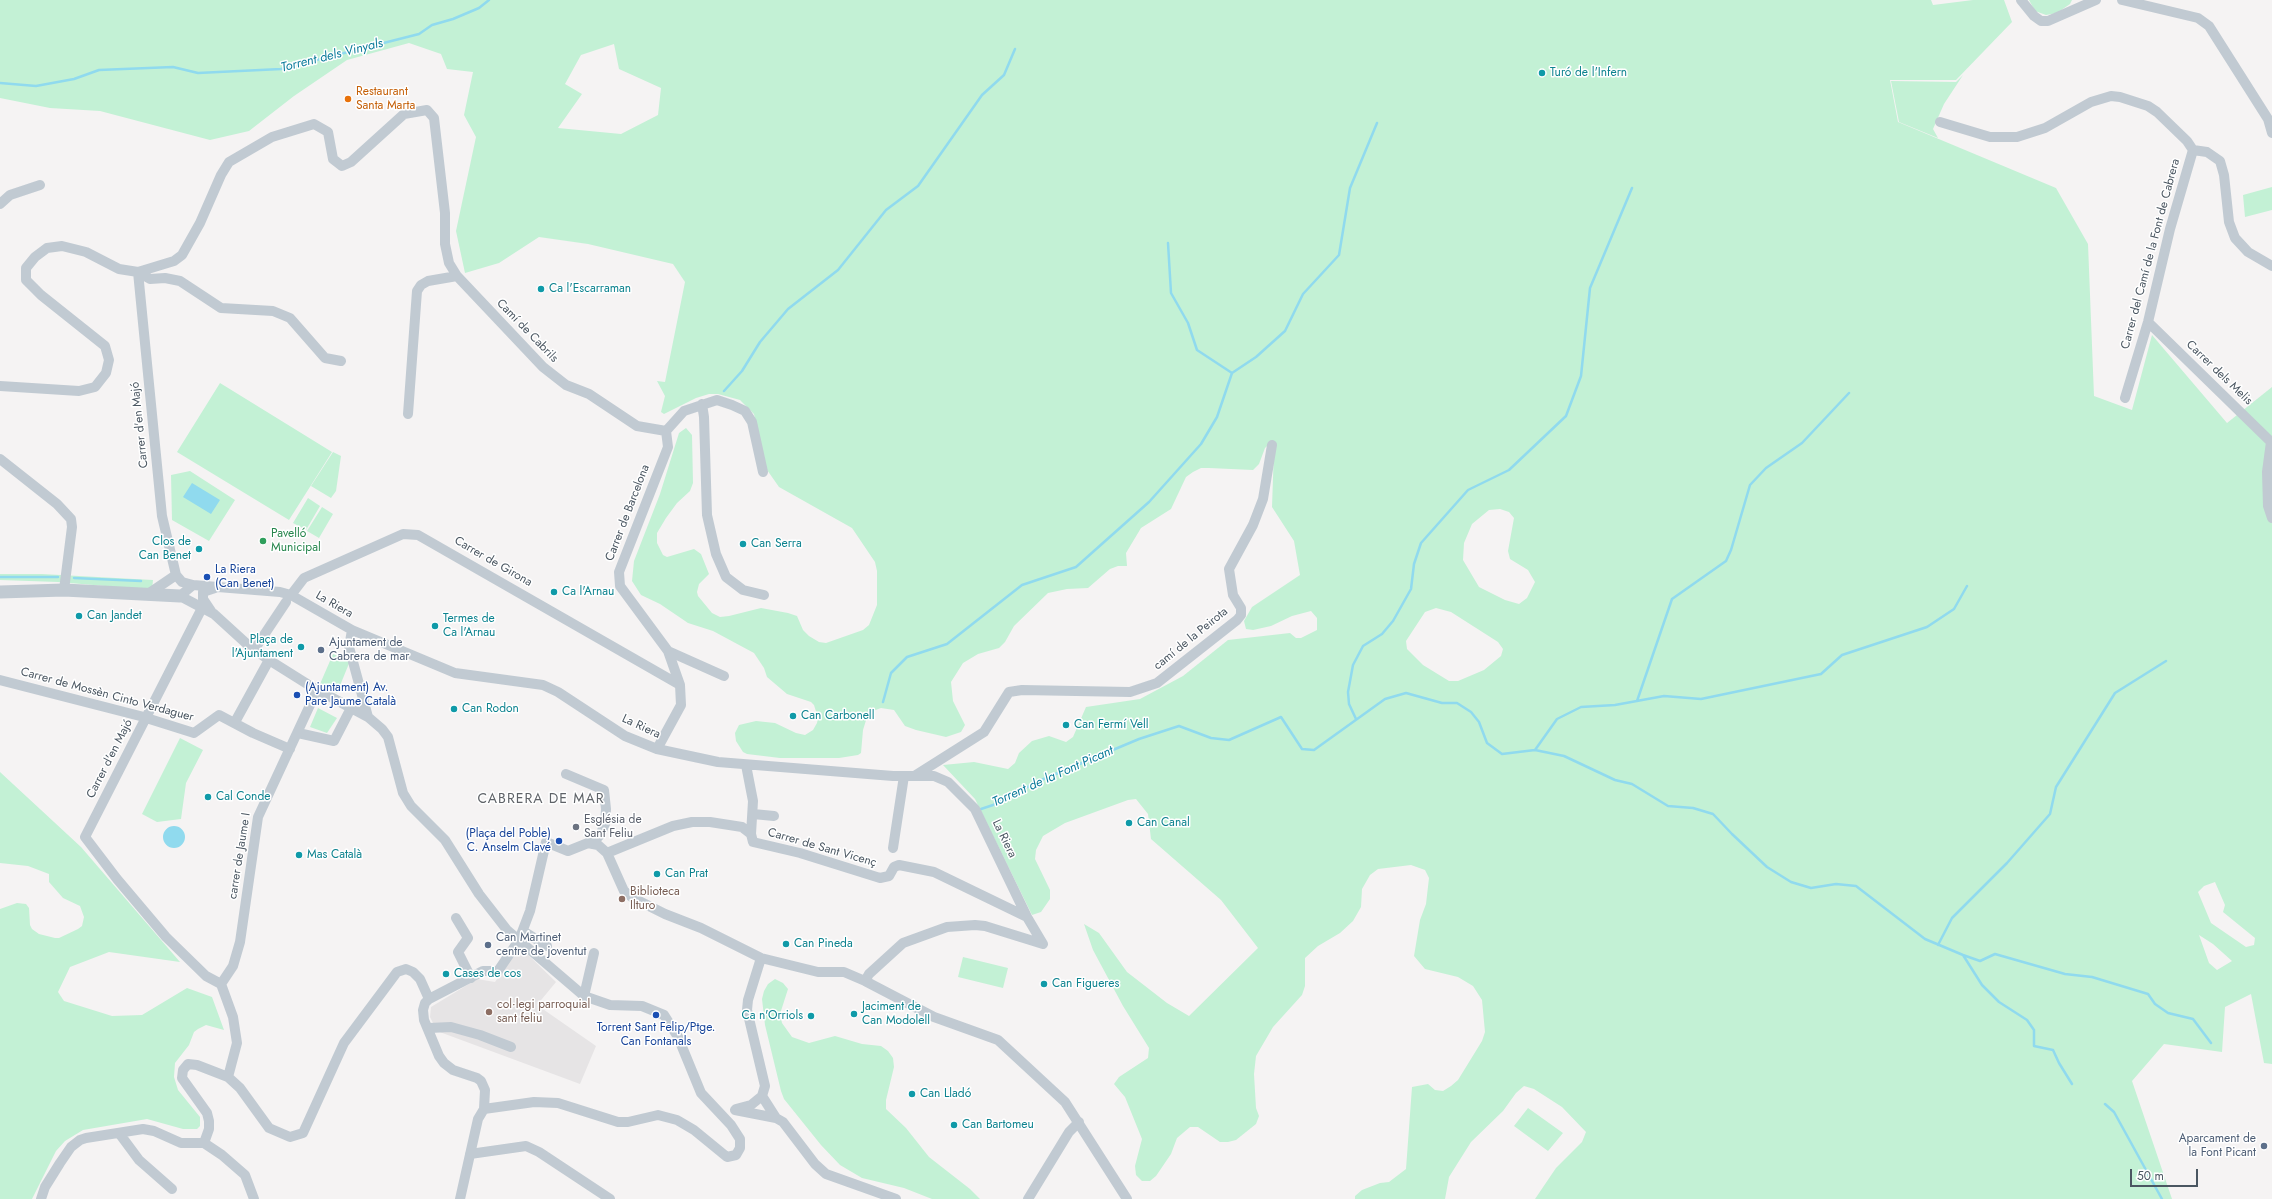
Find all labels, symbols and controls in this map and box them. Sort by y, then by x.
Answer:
water label: Torrent dels Vinyals [279,36,385,76]
place label: Turó de l'Infern [1550,66,1627,80]
marker: Turó de l'Infern [1537,68,1547,78]
place label: Restaurant Santa Marta [356,85,415,113]
marker: Restaurant Santa Marta [343,94,353,104]
street label: Carrer del Camí de la Font de Cabrera [2119,157,2183,351]
place label: Ca l'Escarraman [549,282,631,296]
marker: Ca l'Escarraman [536,284,546,294]
street label: Camí de Cabrils [493,296,561,366]
street label: Carrer dels Melis [2183,338,2255,408]
street label: Carrer d'en Majó [128,381,152,469]
street label: Carrer de Barcelona [603,463,653,563]
place label: Pavelló Municipal [271,527,321,555]
street label: Carrer de Girona [451,534,535,590]
place label: Clos de Can Benet [139,535,191,563]
marker: Pavelló Municipal [258,536,268,546]
place label: Can Serra [751,537,802,551]
marker: Can Serra [738,539,748,549]
marker: Clos de Can Benet [194,544,204,554]
place label: La Riera (Can Benet) [215,563,275,591]
marker: La Riera (Can Benet) [202,572,212,582]
place label: Ca l'Arnau [562,585,614,599]
marker: Ca l'Arnau [549,587,559,597]
street label: La Riera [313,589,355,621]
street label: camí de la Peirota [1151,605,1231,673]
place label: Can Jandet [87,609,142,623]
marker: Can Jandet [74,611,84,621]
place label: Termes de Ca l'Arnau [443,612,495,640]
marker: Termes de Ca l'Arnau [430,621,440,631]
place label: Plaça de l'Ajuntament [232,633,293,661]
place label: Ajuntament de Cabrera de mar [329,636,409,664]
marker: Plaça de l'Ajuntament [296,642,306,652]
marker: Ajuntament de Cabrera de mar [316,645,326,655]
street label: Carrer de Mossèn Cinto Verdaguer [19,665,195,725]
place label: (Ajuntament) Av. Pare Jaume Català [305,681,396,709]
marker: (Ajuntament) Av. Pare Jaume Català [292,690,302,700]
place label: Can Rodon [462,702,519,716]
marker: Can Rodon [449,704,459,714]
place label: Can Carbonell [801,709,874,723]
marker: Can Carbonell [788,711,798,721]
street label: La Riera [620,712,662,742]
street label: Carrer d'en Majó [84,717,136,801]
place label: Can Fermí Vell [1074,718,1149,732]
marker: Can Fermí Vell [1061,720,1071,730]
water label: Torrent de la Font Picant [990,743,1116,811]
place label: Cal Conde [216,790,270,804]
marker: Cal Conde [203,792,213,802]
district label: CABRERA DE MAR [477,792,605,808]
street label: carrer de Jaume I [226,812,254,900]
place label: Església de Sant Feliu [584,813,642,841]
place label: Can Canal [1137,816,1190,830]
street label: La Riera [989,818,1019,860]
marker: Can Canal [1124,818,1134,828]
marker: Església de Sant Feliu [571,822,581,832]
street label: Carrer de Sant Vicenç [766,826,878,870]
place label: (Plaça del Poble) C. Anselm Clavé [465,827,551,855]
marker: (Plaça del Poble) C. Anselm Clavé [554,836,564,846]
place label: Mas Català [307,848,362,862]
marker: Mas Català [294,850,304,860]
place label: Can Prat [665,867,708,881]
marker: Can Prat [652,869,662,879]
place label: Biblioteca Ilturo [630,885,680,913]
marker: Biblioteca Ilturo [617,894,627,904]
place label: Can Martinet centre de joventut [496,931,586,959]
place label: Can Pineda [794,937,853,951]
marker: Can Pineda [781,939,791,949]
marker: Can Martinet centre de joventut [483,940,493,950]
place label: Cases de cos [454,967,521,981]
marker: Cases de cos [441,969,451,979]
place label: Can Figueres [1052,977,1119,991]
marker: Can Figueres [1039,979,1049,989]
place label: col·legi parroquial sant feliu [497,998,590,1026]
place label: Jaciment de Can Modolell [862,1000,930,1028]
marker: col·legi parroquial sant feliu [484,1007,494,1017]
place label: Ca n'Orriols [741,1009,803,1023]
marker: Jaciment de Can Modolell [849,1009,859,1019]
marker: Torrent Sant Felip/Ptge. Can Fontanals [651,1010,661,1020]
marker: Ca n'Orriols [806,1011,816,1021]
place label: Torrent Sant Felip/Ptge. Can Fontanals [597,1021,715,1049]
place label: Can Lladó [920,1087,971,1101]
marker: Can Lladó [907,1089,917,1099]
place label: Can Bartomeu [962,1118,1034,1132]
marker: Can Bartomeu [949,1120,959,1130]
place label: Aparcament de la Font Picant [2179,1132,2256,1160]
marker: Aparcament de la Font Picant [2259,1141,2269,1151]
scale bar [2132,1161,2200,1187]
text: 50 m [2137,1167,2164,1185]

